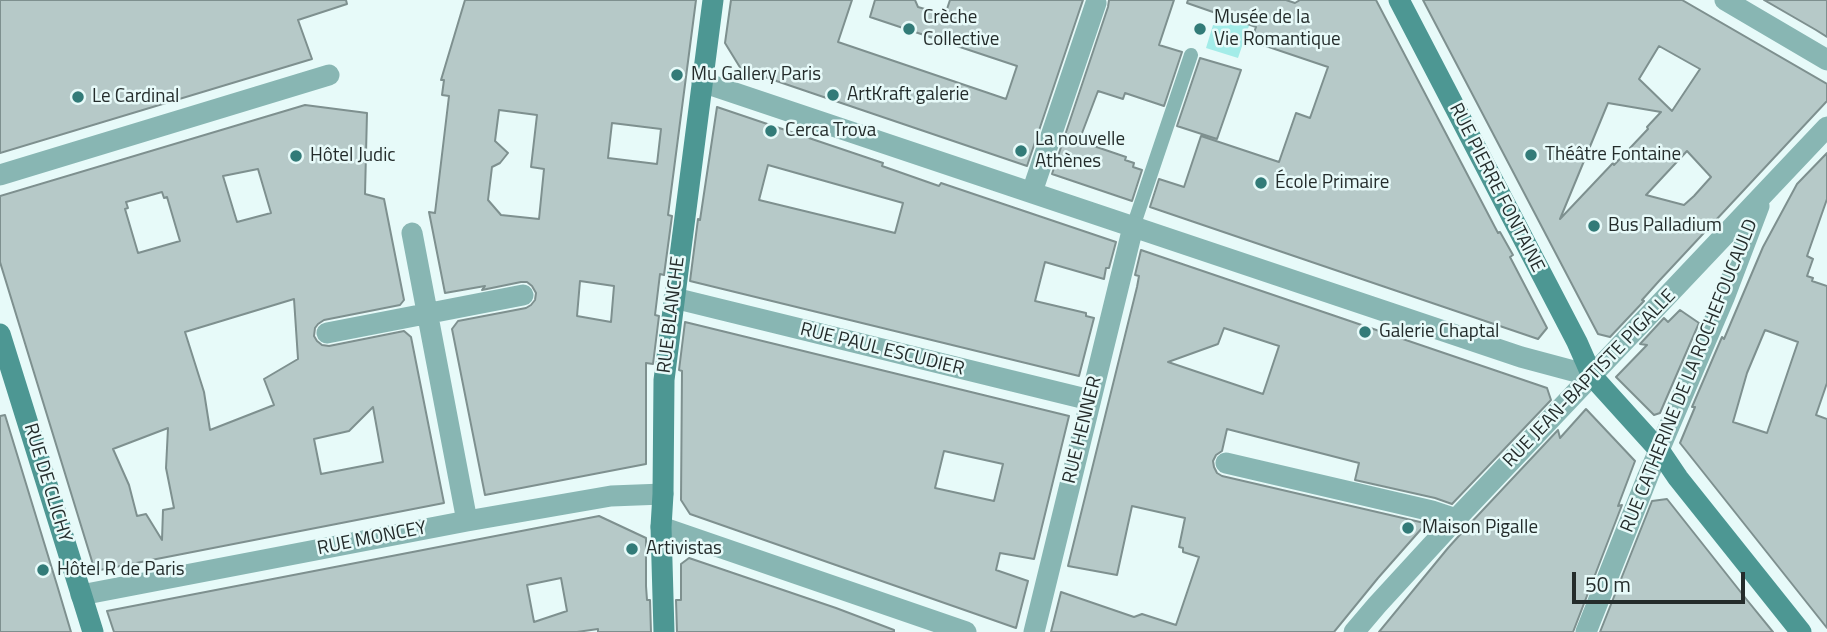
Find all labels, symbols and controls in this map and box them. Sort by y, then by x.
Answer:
place label: Crèche Collective [923,7,999,51]
place label: Musée de la Vie Romantique [1214,7,1341,51]
marker: Crèche Collective [901,21,917,37]
marker: Musée de la Vie Romantique [1192,21,1208,37]
place label: Mu Gallery Paris [691,64,821,86]
marker: Mu Gallery Paris [669,67,685,83]
place label: ArtKraft galerie [847,84,969,106]
place label: Le Cardinal [92,86,179,108]
marker: ArtKraft galerie [825,87,841,103]
marker: Le Cardinal [70,89,86,105]
street label: RUE PIERRE FONTAINE [1443,100,1549,276]
place label: Cerca Trova [785,120,876,142]
marker: Cerca Trova [763,123,779,139]
place label: La nouvelle Athènes [1035,129,1125,173]
marker: La nouvelle Athènes [1013,143,1029,159]
place label: Théâtre Fontaine [1545,144,1681,166]
place label: Hôtel Judic [310,145,396,167]
marker: Théâtre Fontaine [1523,147,1539,163]
marker: Hôtel Judic [288,148,304,164]
place label: École Primaire [1275,172,1389,194]
marker: École Primaire [1253,175,1269,191]
place label: Bus Palladium [1608,215,1722,237]
street label: RUE CATHERINE DE LA ROCHEFOUCAULD [1617,216,1763,536]
marker: Bus Palladium [1586,218,1602,234]
street label: RUE BLANCHE [654,255,690,375]
street label: RUE JEAN-BAPTISTE PIGALLE [1499,285,1681,473]
street label: RUE PAUL ESCUDIER [798,319,966,381]
place label: Galerie Chaptal [1379,321,1499,343]
marker: Galerie Chaptal [1357,324,1373,340]
street label: RUE HENNER [1059,374,1107,486]
street label: RUE DE CLICHY [18,421,76,545]
street label: RUE MONCEY [315,517,429,561]
place label: Maison Pigalle [1422,517,1538,539]
marker: Maison Pigalle [1400,520,1416,536]
place label: Artivistas [646,538,722,560]
marker: Artivistas [624,541,640,557]
scale bar [1575,558,1748,602]
place label: Hôtel R de Paris [57,559,184,581]
marker: Hôtel R de Paris [35,562,51,578]
text: 50 m [1585,568,1631,600]

